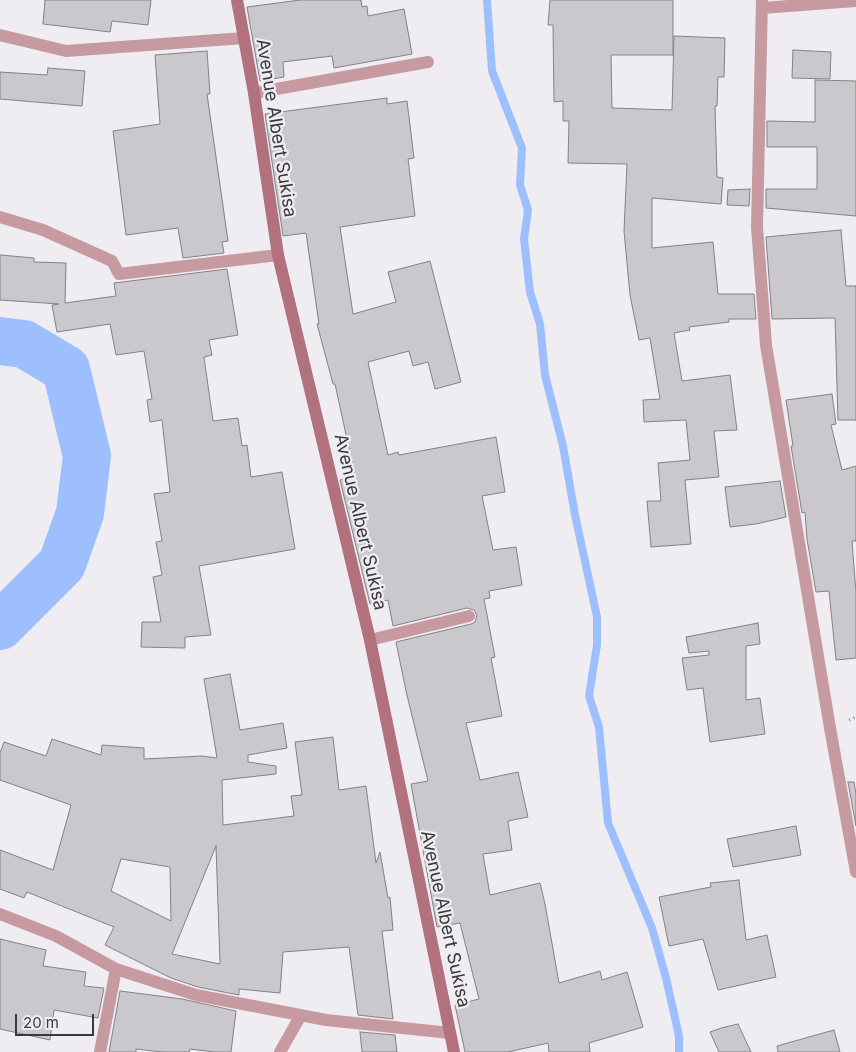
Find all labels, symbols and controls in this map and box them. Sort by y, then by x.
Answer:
street label: Avenue Albert Sukisa [251,37,301,219]
street label: Avenue Albert Sukisa [329,432,391,612]
street label: Avenue Albert Sukisa [416,828,474,1010]
scale bar [18,1004,96,1036]
text: 20 m [23,1013,59,1032]

